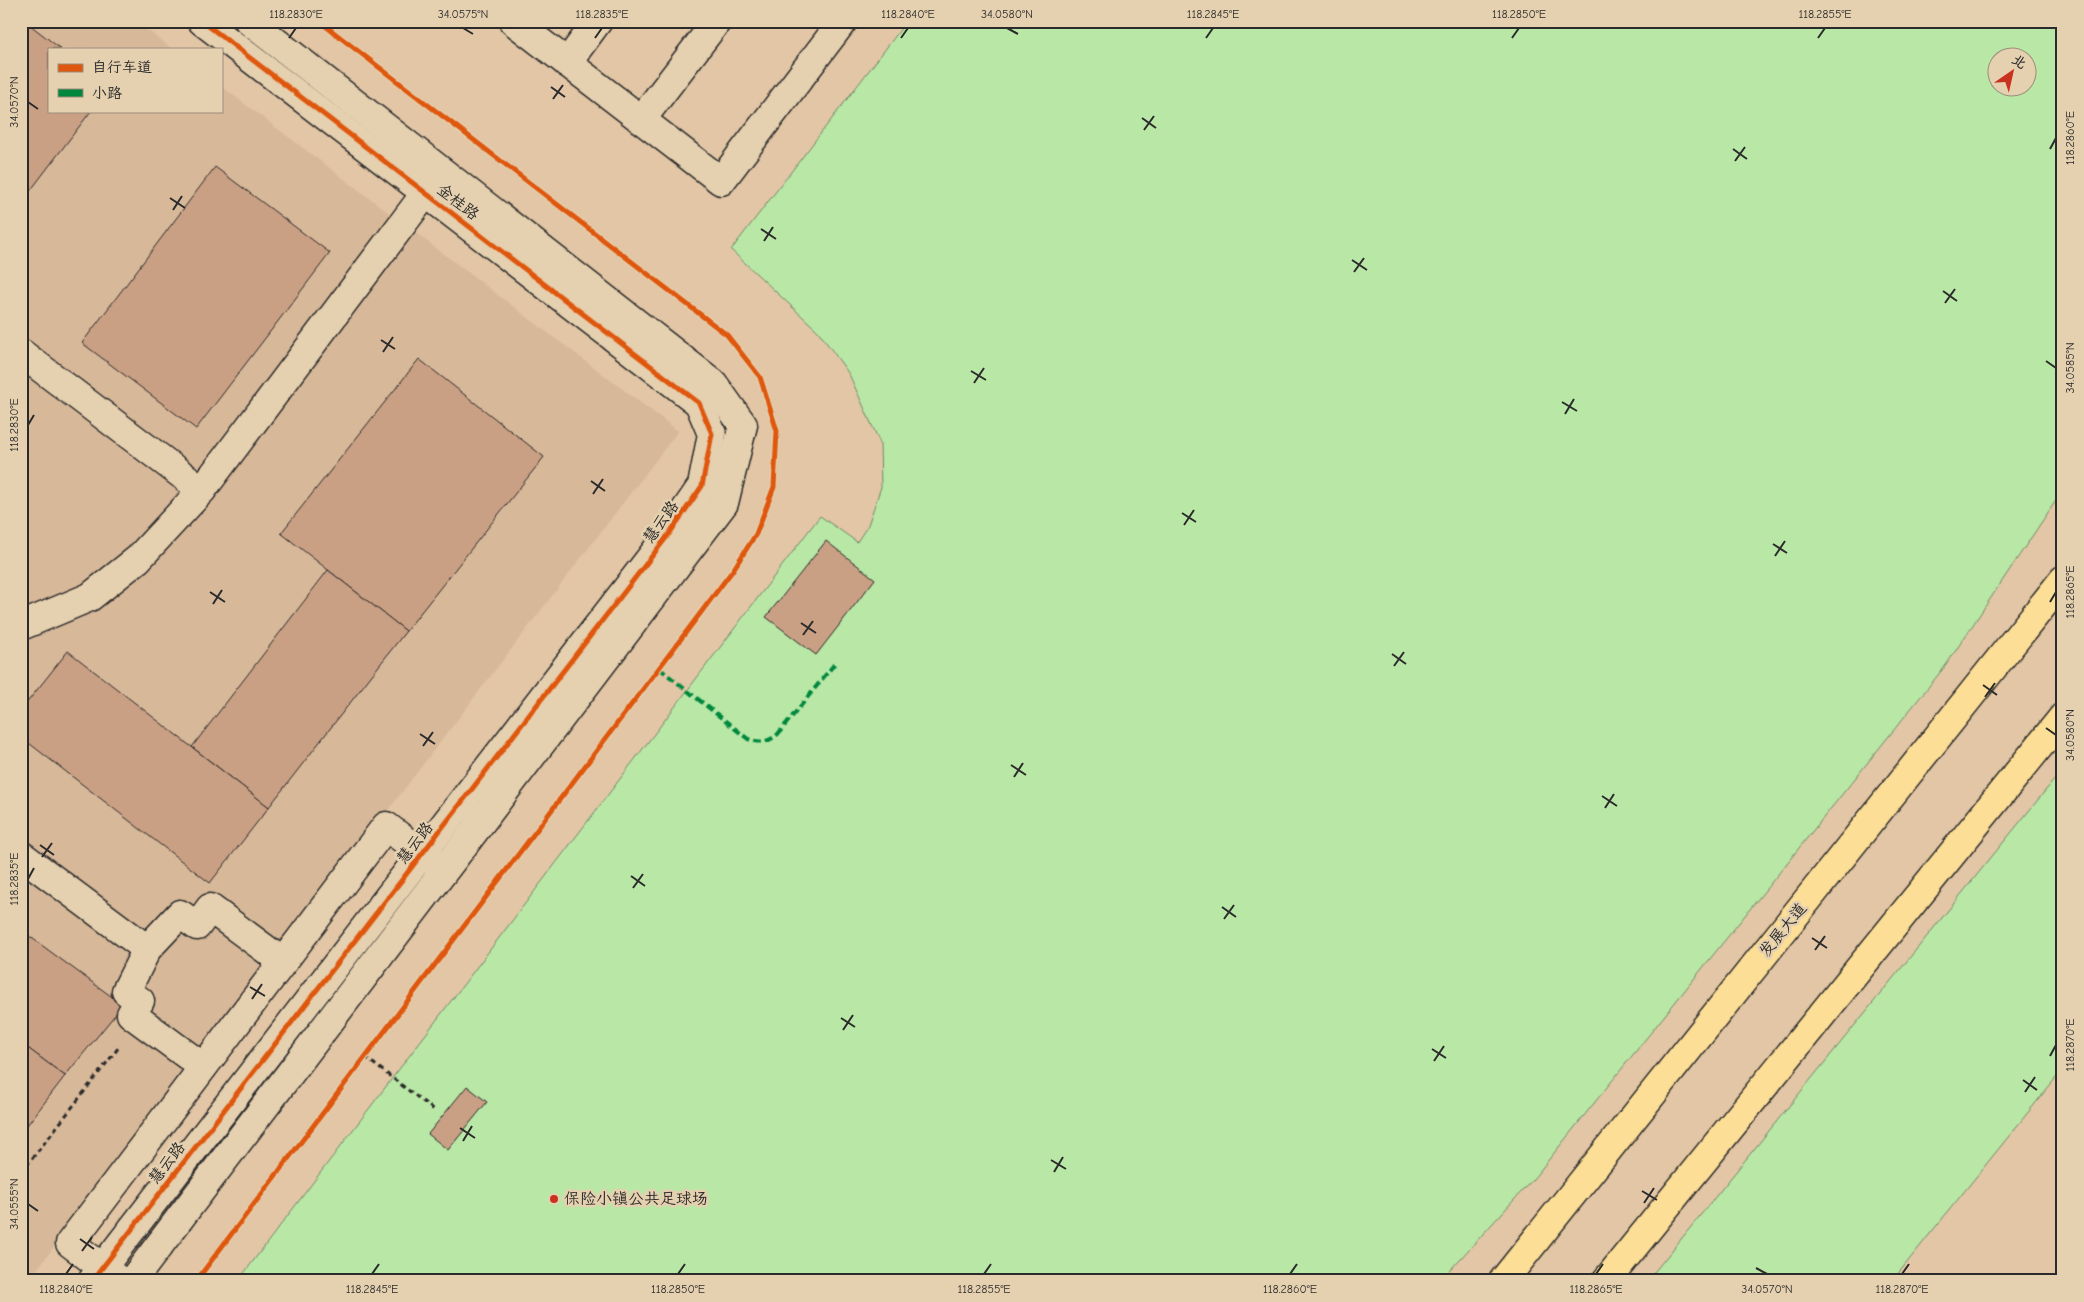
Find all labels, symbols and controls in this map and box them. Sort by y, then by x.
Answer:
text: 118.2830°E [269,7,323,21]
text: 34.0575°N [438,7,488,21]
text: 118.2835°E [576,7,628,21]
text: 118.2840°E [881,7,935,21]
text: 34.0580°N [981,7,1033,21]
text: 118.2845°E [1187,7,1239,21]
text: 118.2850°E [1492,7,1546,21]
text: 118.2855°E [1798,7,1852,21]
legend [48,48,222,112]
north arrow [1986,48,2036,98]
text: 北 [2008,51,2030,73]
text: 自行车道 [92,58,152,76]
text: 34.0570°N [7,76,21,128]
text: 小路 [92,84,122,102]
text: 118.2860°E [2063,111,2077,165]
street label: 金桂路 [434,180,482,224]
text: 34.0585°N [2063,342,2077,394]
text: 118.2830°E [7,398,21,452]
street label: 慧云路 [640,497,682,547]
text: 118.2865°E [2063,565,2077,619]
text: 34.0580°N [2063,709,2077,761]
street label: 慧云路 [393,819,437,867]
text: 118.2835°E [7,853,21,905]
street label: 发展大道 [1756,899,1810,961]
text: 118.2870°E [2063,1018,2077,1072]
street label: 慧云路 [145,1139,189,1187]
text: 34.0555°N [7,1178,21,1230]
place label: 保险小镇公共足球场 [564,1190,708,1208]
marker: 保险小镇公共足球场 [548,1193,560,1205]
text: 118.2840°E [39,1282,93,1296]
text: 118.2845°E [346,1282,398,1296]
text: 118.2850°E [651,1282,705,1296]
text: 118.2855°E [957,1282,1011,1296]
text: 118.2860°E [1263,1282,1317,1296]
text: 118.2865°E [1569,1282,1623,1296]
text: 34.0570°N [1741,1282,1793,1296]
text: 118.2870°E [1875,1282,1929,1296]

